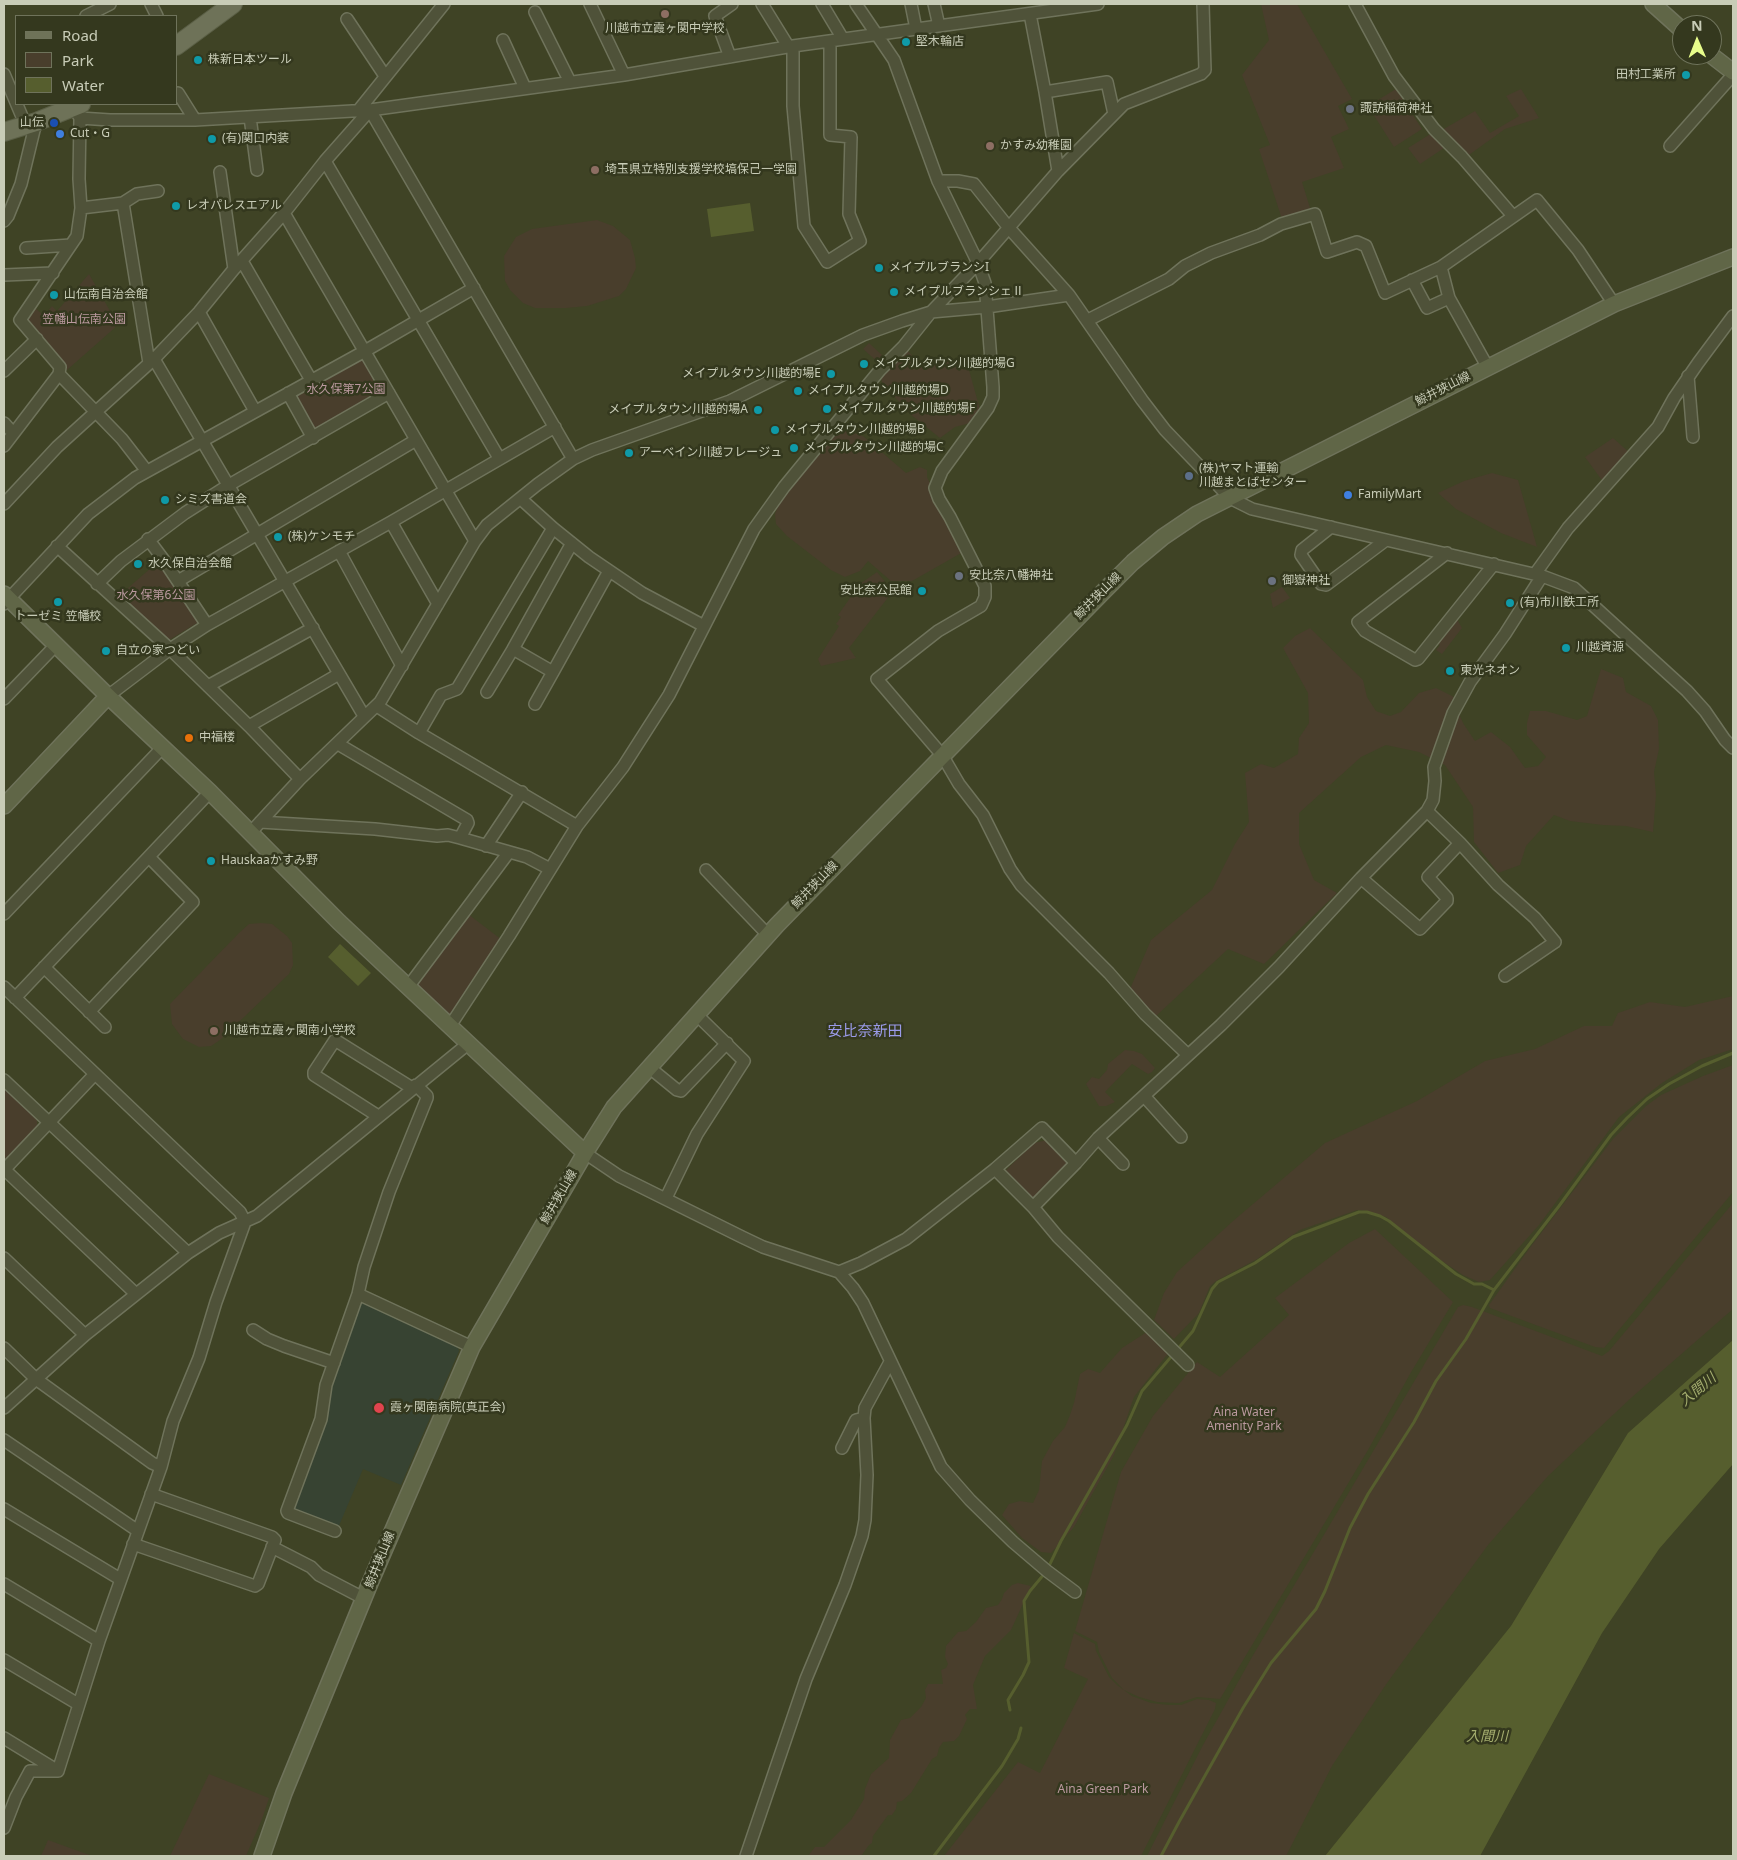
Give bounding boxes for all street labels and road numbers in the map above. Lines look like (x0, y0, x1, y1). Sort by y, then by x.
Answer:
street label: 鯨井狭山線 (1413, 369, 1473, 409)
street label: 鯨井狭山線 (1072, 570, 1124, 622)
street label: 鯨井狭山線 (789, 858, 841, 912)
street label: 鯨井狭山線 (538, 1167, 580, 1227)
street label: 鯨井狭山線 (362, 1529, 398, 1591)

